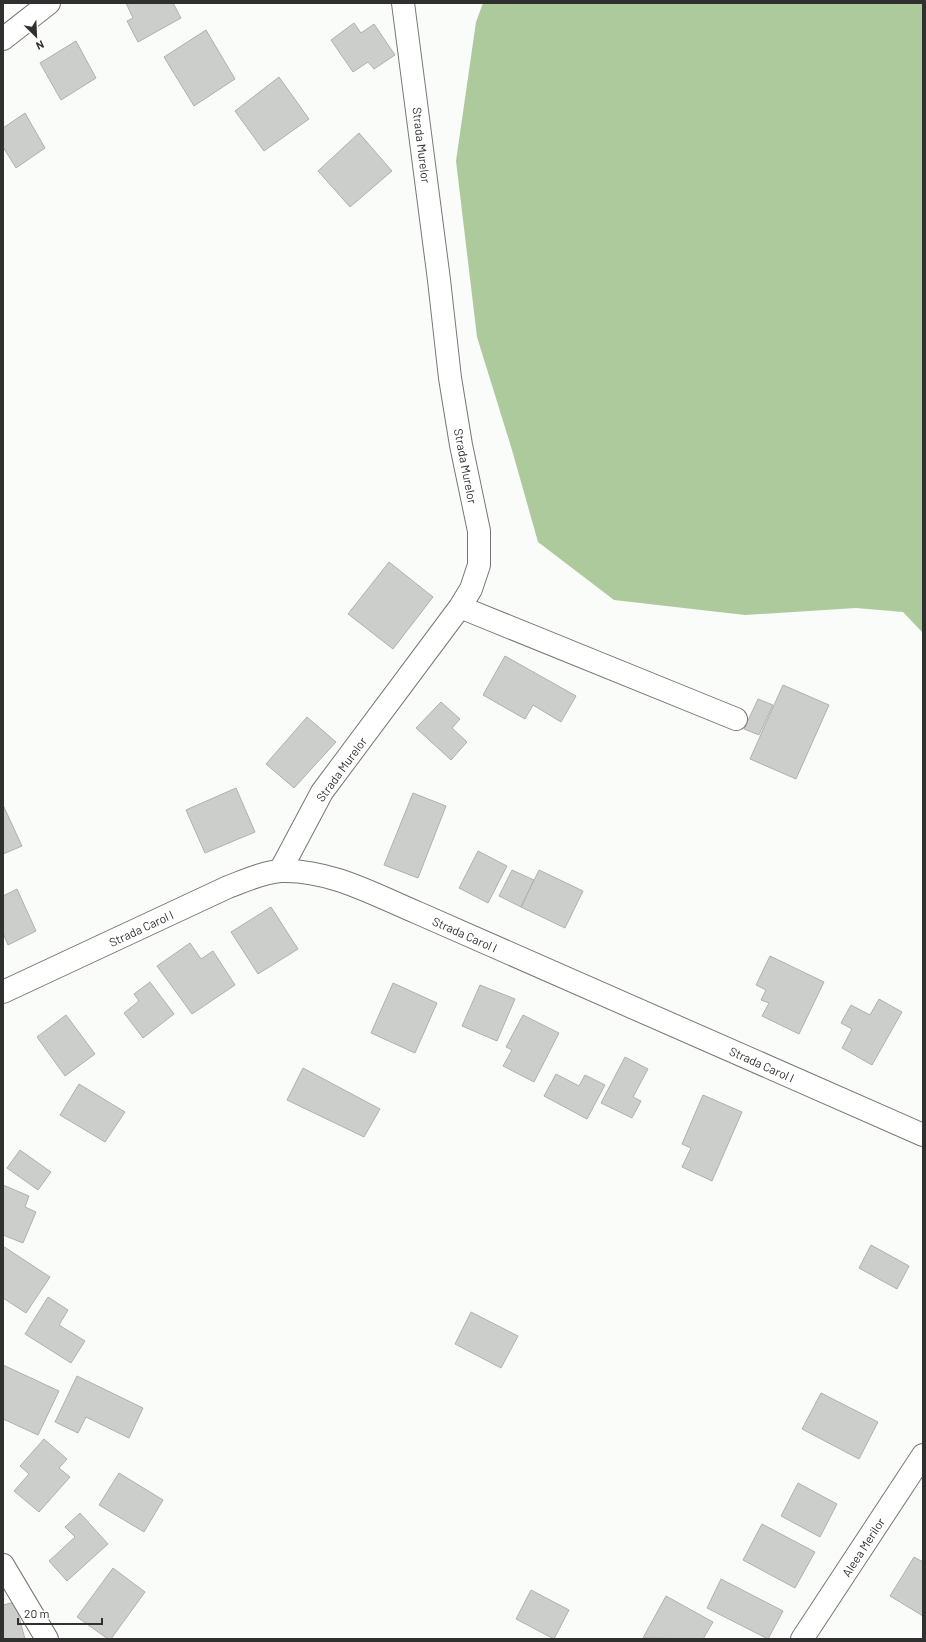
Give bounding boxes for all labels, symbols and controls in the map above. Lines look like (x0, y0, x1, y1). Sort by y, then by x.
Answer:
north arrow (16, 16, 56, 56)
text: N (34, 38, 46, 53)
street label: Strada Murelor (410, 106, 434, 184)
street label: Strada Murelor (452, 427, 480, 505)
street label: Strada Murelor (313, 734, 369, 804)
street label: Strada Carol I (107, 907, 175, 949)
street label: Strada Carol I (430, 913, 500, 955)
street label: Strada Carol I (727, 1043, 797, 1085)
street label: Aleea Merilor (839, 1514, 888, 1579)
scale bar (18, 1600, 102, 1626)
text: 20 m (24, 1606, 50, 1620)

